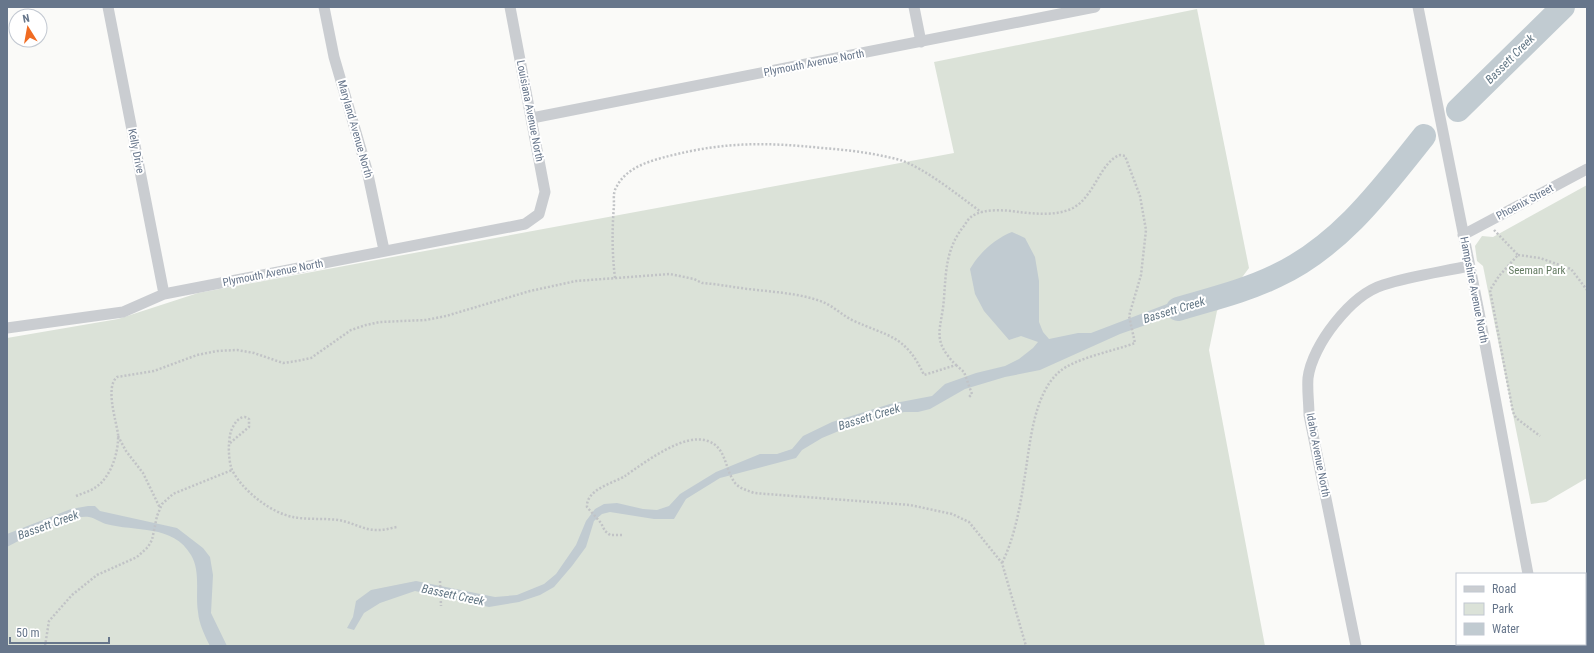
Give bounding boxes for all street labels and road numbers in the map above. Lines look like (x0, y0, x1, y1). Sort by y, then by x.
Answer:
street label: Plymouth Avenue North (763, 47, 865, 79)
street label: Louisiana Avenue North (514, 59, 546, 163)
street label: Maryland Avenue North (335, 78, 375, 180)
street label: Kelly Drive (125, 128, 147, 174)
street label: Phoenix Street (1494, 181, 1556, 223)
street label: Hampshire Avenue North (1457, 236, 1491, 344)
street label: Plymouth Avenue North (222, 257, 324, 289)
street label: Idaho Avenue North (1303, 412, 1333, 498)

